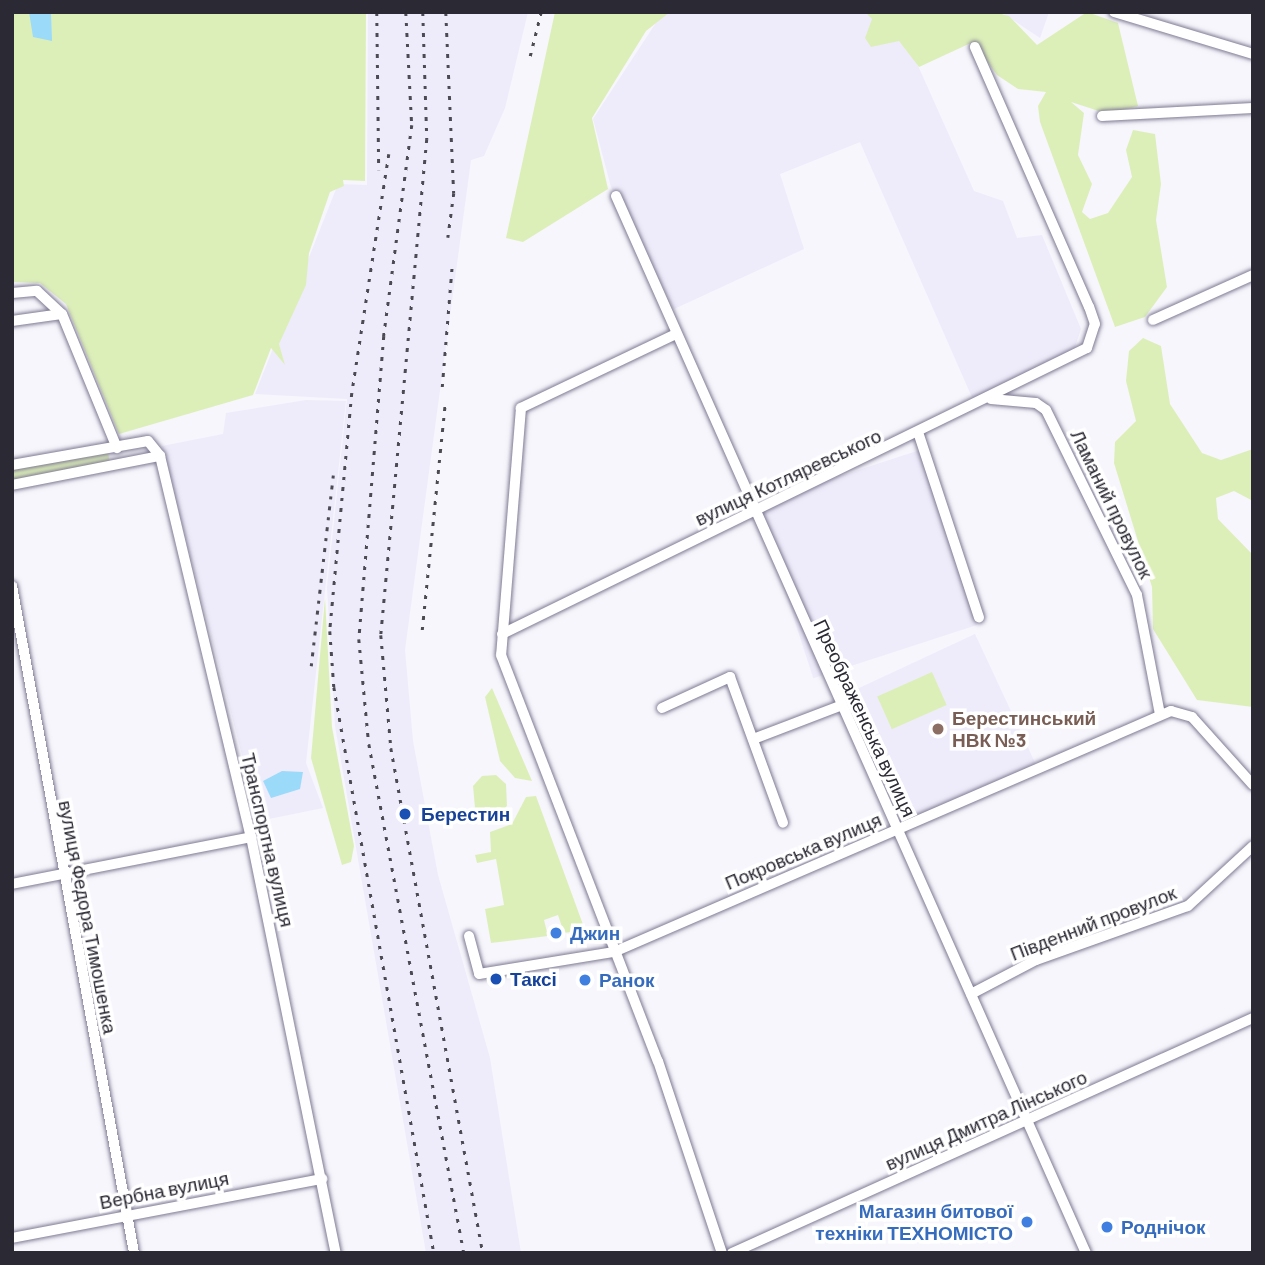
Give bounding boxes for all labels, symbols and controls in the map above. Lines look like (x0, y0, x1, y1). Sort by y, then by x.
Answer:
street label: вулиця Котляревського (691, 424, 885, 530)
street label: Ламаний провулок (1066, 426, 1158, 582)
street label: Преображенська вулиця (809, 616, 921, 820)
place label: Берестинський НВК №3 (952, 707, 1096, 751)
marker: Берестинський НВК №3 (930, 721, 946, 737)
street label: Транспортна вулиця (237, 751, 299, 929)
street label: вулиця Федора Тимошенка (54, 798, 122, 1036)
place label: Берестин (421, 803, 510, 825)
marker: Берестин (395, 804, 415, 824)
street label: Покровська вулиця (721, 808, 885, 894)
street label: Південний провулок (1007, 881, 1179, 965)
place label: Джин (570, 922, 620, 944)
marker: Джин (548, 925, 564, 941)
place label: Таксі (510, 968, 557, 990)
place label: Ранок (599, 969, 655, 991)
marker: Таксі (488, 971, 504, 987)
marker: Ранок (577, 972, 593, 988)
street label: вулиця Дмитра Лінського (882, 1065, 1090, 1175)
street label: Вербна вулиця (97, 1166, 231, 1214)
place label: Магазин битової техніки ТЕХНОМІСТО (815, 1200, 1013, 1244)
marker: Магазин битової техніки ТЕХНОМІСТО (1019, 1214, 1035, 1230)
place label: Роднічок (1121, 1216, 1206, 1238)
marker: Роднічок (1099, 1219, 1115, 1235)

